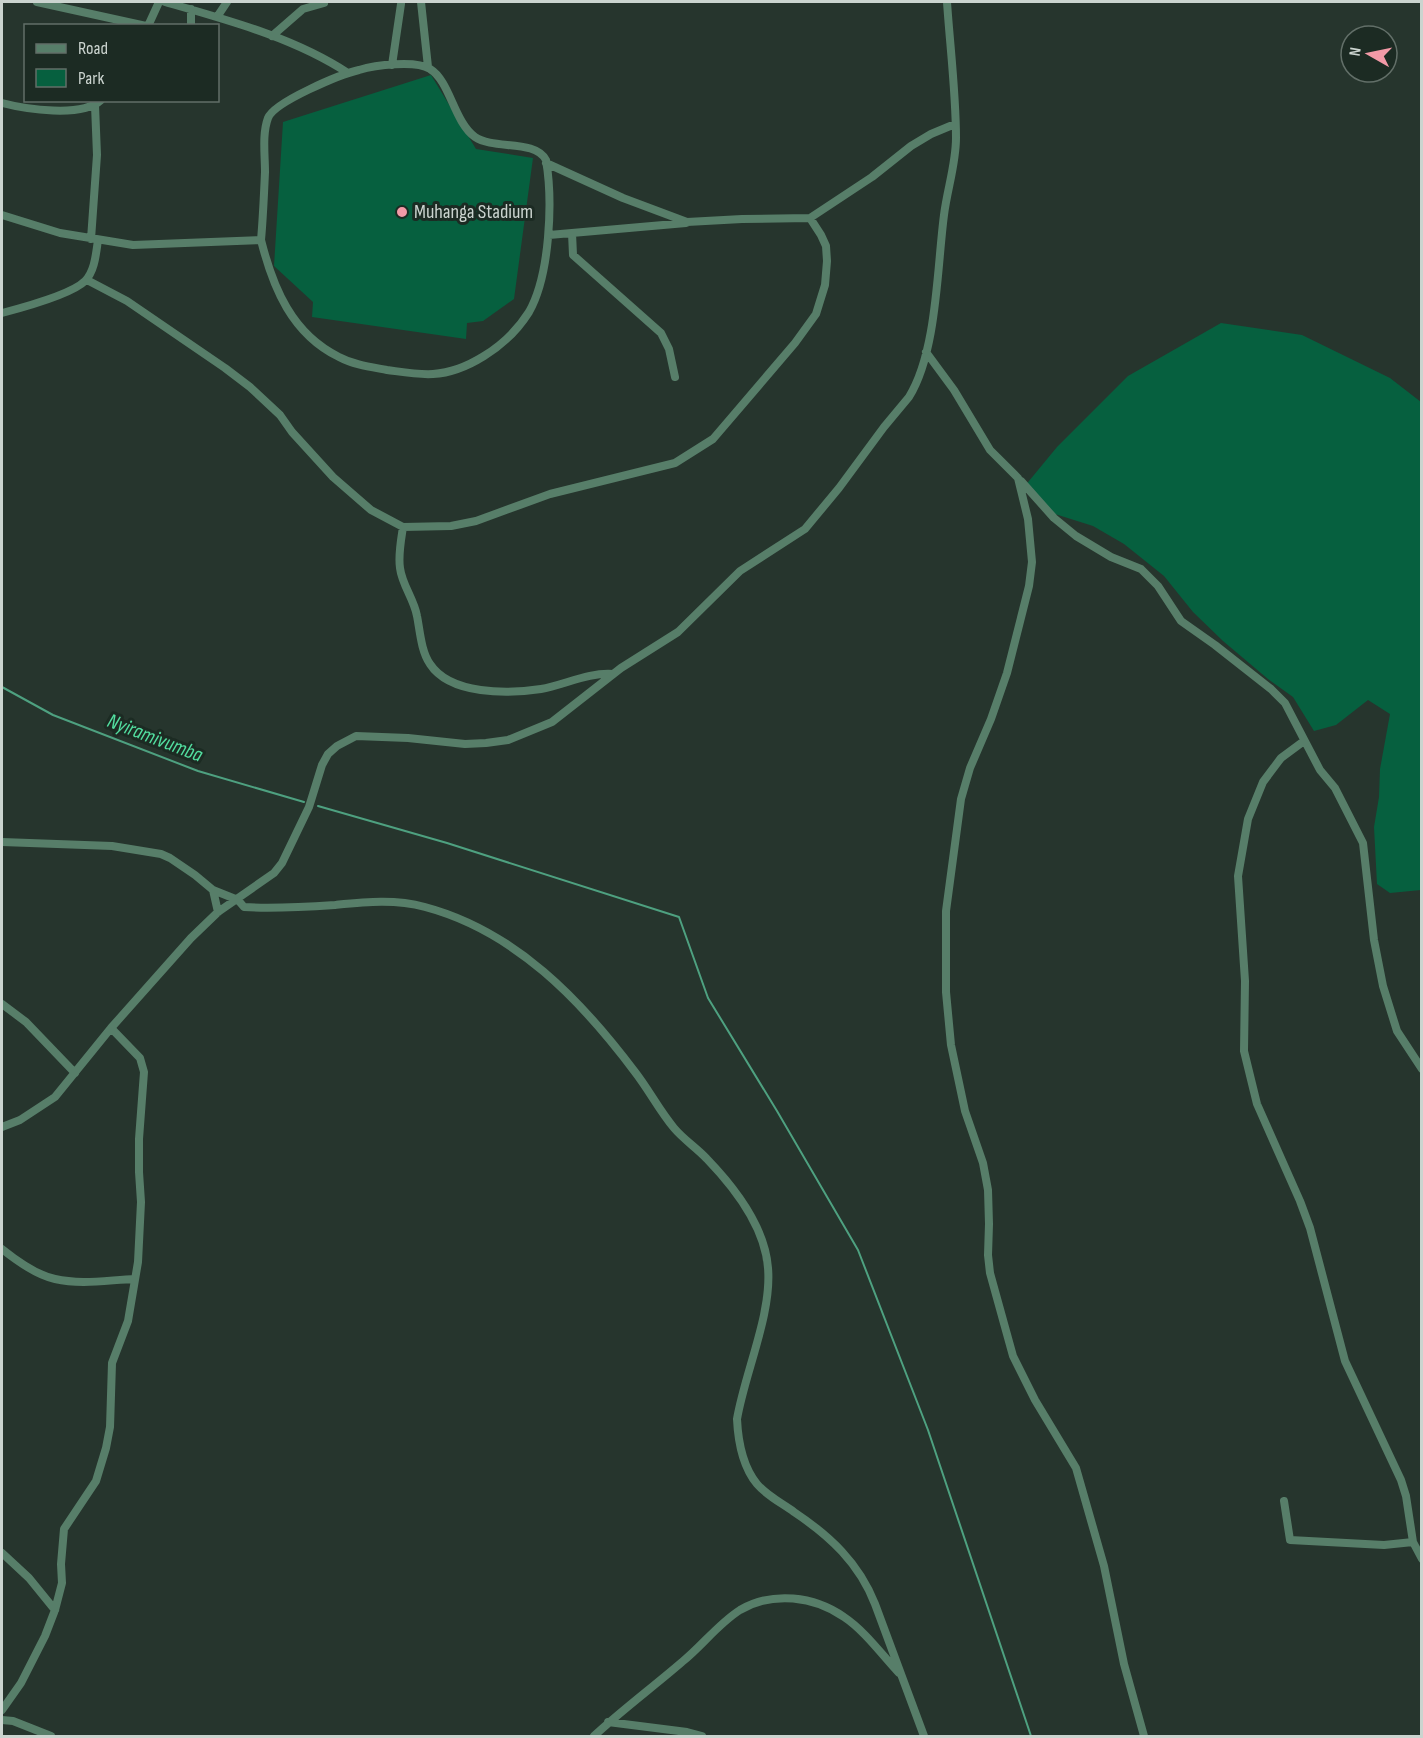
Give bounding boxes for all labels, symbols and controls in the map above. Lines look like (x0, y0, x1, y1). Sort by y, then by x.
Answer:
legend (24, 24, 219, 102)
north arrow (1339, 24, 1399, 84)
text: Road (78, 38, 108, 59)
text: N (1346, 46, 1366, 58)
text: Park (78, 68, 104, 89)
place label: Muhanga Stadium (414, 200, 533, 224)
marker: Muhanga Stadium (395, 205, 409, 219)
water label: Nyiramivumba (104, 708, 207, 768)

